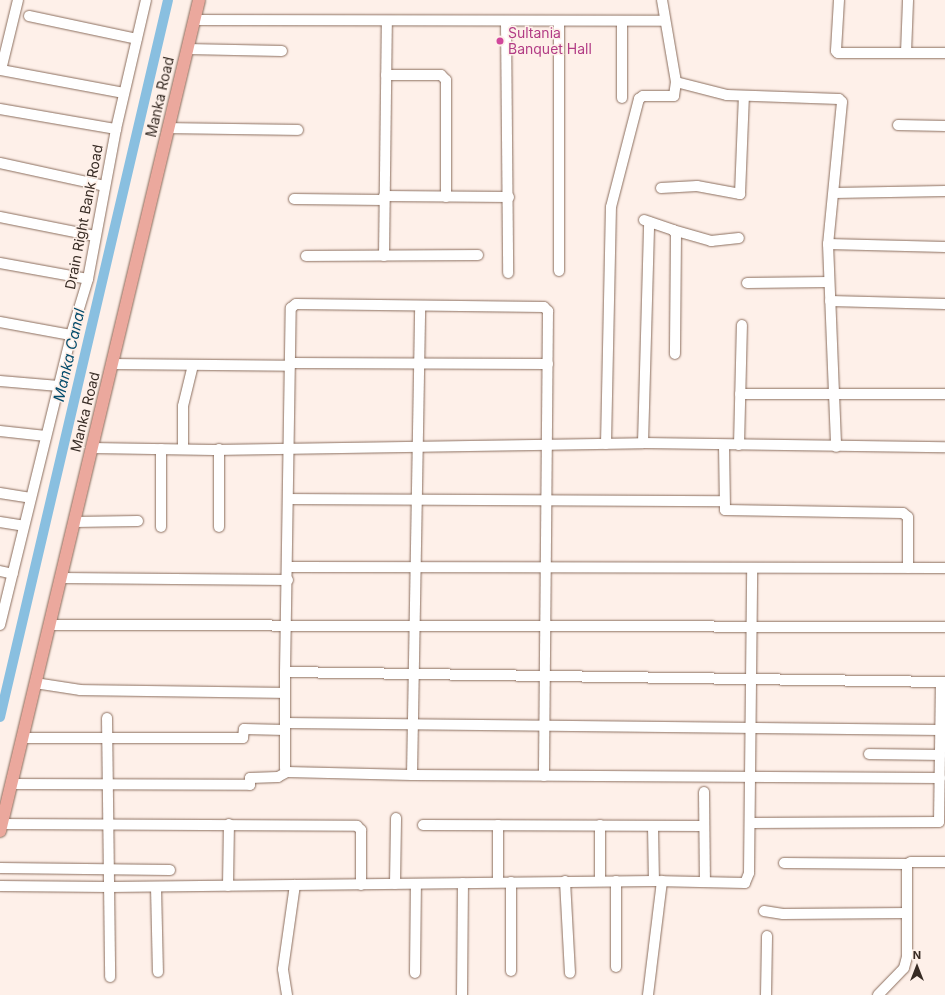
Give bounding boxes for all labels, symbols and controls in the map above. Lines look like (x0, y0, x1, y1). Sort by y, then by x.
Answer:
place label: Sultania Banquet Hall (508, 25, 592, 58)
marker: Sultania Banquet Hall (495, 36, 505, 46)
street label: Manka Road (143, 55, 177, 139)
street label: Drain Right Bank Road (62, 143, 106, 291)
water label: Manka Canal (50, 307, 88, 403)
street label: Manka Road (67, 370, 103, 454)
north arrow (897, 947, 937, 987)
text: N (913, 948, 921, 962)

